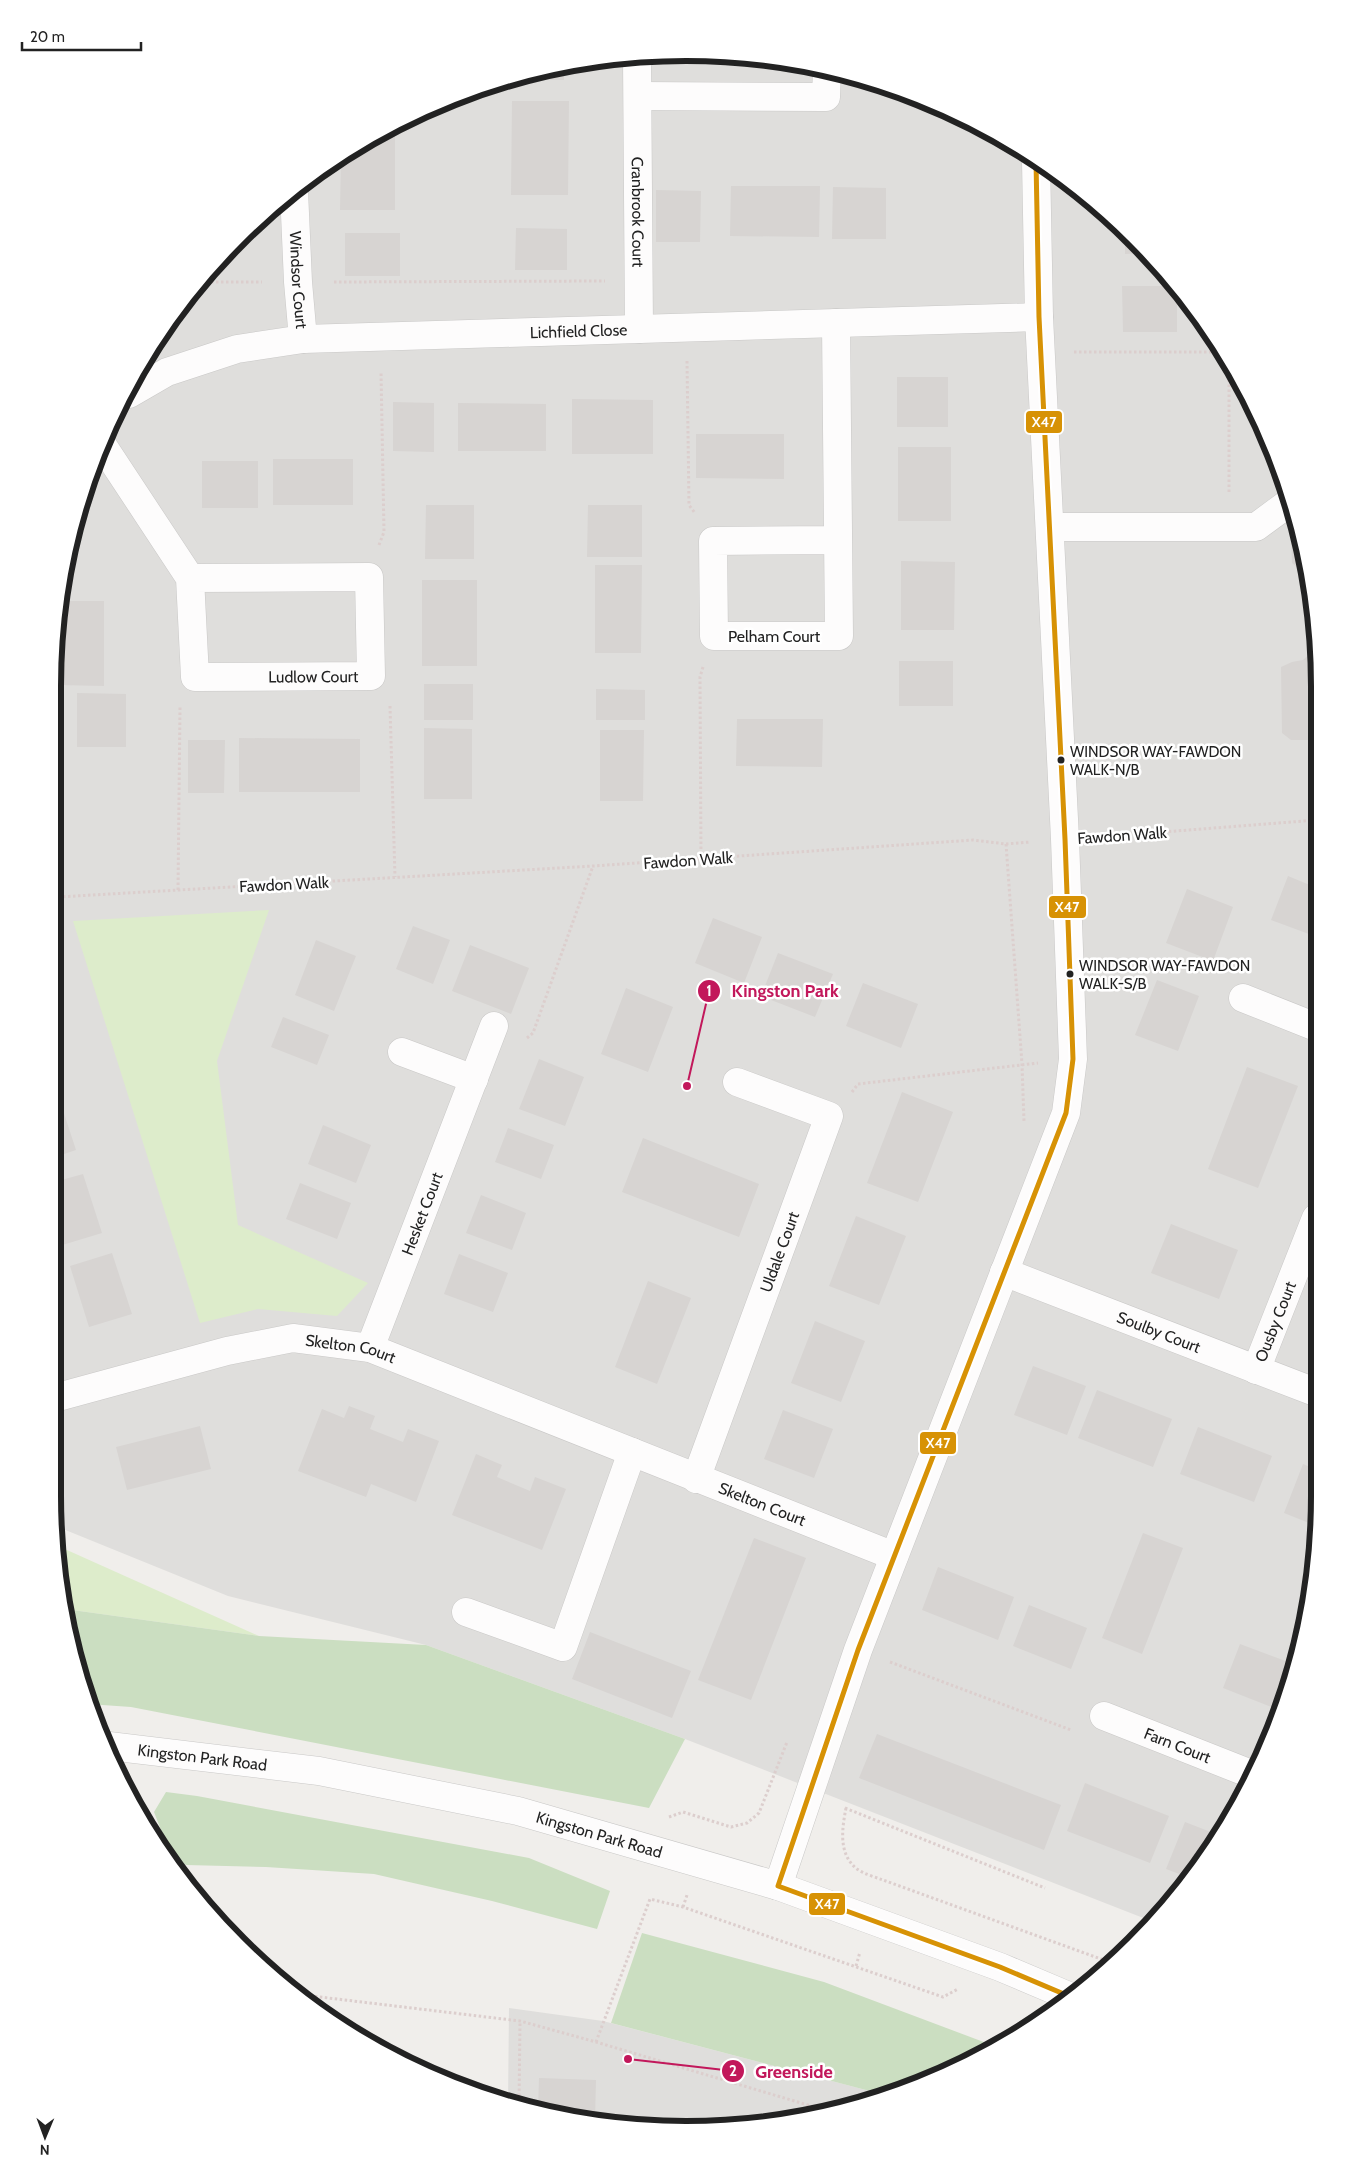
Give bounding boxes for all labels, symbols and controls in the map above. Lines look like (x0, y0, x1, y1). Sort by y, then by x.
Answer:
scale bar (22, 20, 141, 52)
text: 20 m (30, 28, 65, 46)
street label: Cranbrook Court (628, 157, 648, 268)
street label: Windsor Court (286, 231, 311, 330)
street label: Lichfield Close (529, 320, 628, 342)
line badge: X47 (1025, 410, 1063, 434)
text: X47 (1031, 413, 1057, 431)
street label: Pelham Court (728, 627, 821, 646)
street label: Ludlow Court (268, 667, 359, 687)
place label: WINDSOR WAY-FAWDON WALK-N/B (1070, 743, 1241, 779)
marker: WINDSOR WAY-FAWDON WALK-N/B (1056, 755, 1066, 765)
street label: Fawdon Walk (1077, 823, 1168, 848)
street label: Fawdon Walk (643, 848, 734, 873)
street label: Fawdon Walk (239, 873, 330, 896)
line badge: X47 (1048, 895, 1087, 919)
text: X47 (1054, 898, 1080, 916)
place label: WINDSOR WAY-FAWDON WALK-S/B (1079, 957, 1250, 993)
marker: WINDSOR WAY-FAWDON WALK-S/B (1065, 969, 1075, 979)
callout: Kingston Park (696, 974, 848, 1007)
text: Kingston Park (731, 980, 839, 1002)
text: 1 (706, 982, 712, 1000)
street label: Hesket Court (398, 1169, 447, 1258)
street label: Uldale Court (756, 1208, 803, 1295)
street label: Ousby Court (1251, 1278, 1300, 1365)
street label: Soulby Court (1114, 1308, 1204, 1357)
street label: Skelton Court (304, 1331, 399, 1367)
line badge: X47 (919, 1431, 957, 1455)
text: X47 (925, 1434, 951, 1452)
street label: Skelton Court (716, 1478, 809, 1530)
street label: Farn Court (1141, 1724, 1214, 1767)
street label: Kingston Park Road (136, 1740, 268, 1775)
street label: Kingston Park Road (534, 1808, 664, 1862)
line badge: X47 (808, 1892, 846, 1916)
text: X47 (814, 1895, 840, 1913)
callout: Greenside (721, 2055, 843, 2088)
text: Greenside (755, 2061, 833, 2083)
text: 2 (729, 2062, 737, 2080)
north arrow (20, 2112, 70, 2162)
text: N (40, 2141, 50, 2159)

